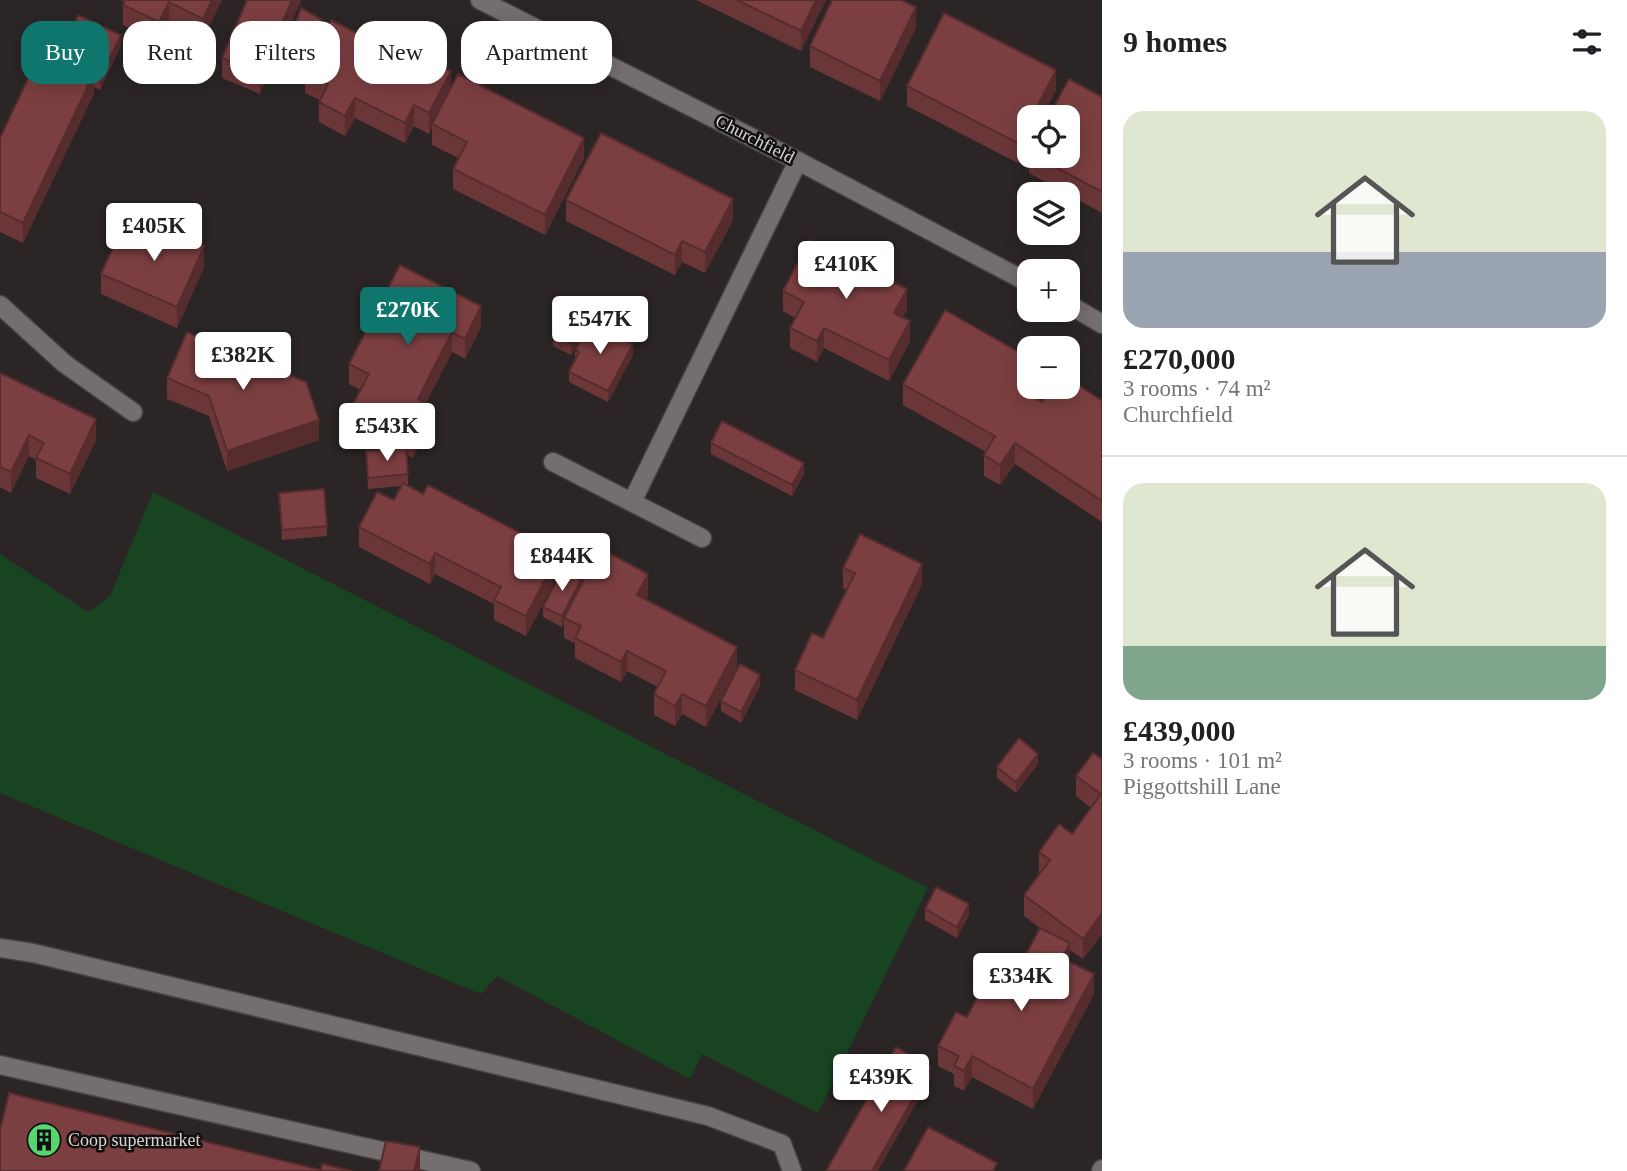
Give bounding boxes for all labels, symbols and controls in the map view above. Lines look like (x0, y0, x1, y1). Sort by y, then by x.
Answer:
chip: Buy (21, 21, 109, 84)
chip: Rent (123, 21, 216, 84)
chip: Filters (230, 21, 340, 84)
chip: New (354, 21, 447, 84)
chip: Apartment (461, 21, 612, 84)
icon: filters (1568, 23, 1606, 61)
text: 9 homes (1123, 25, 1227, 58)
map controls (1017, 105, 1080, 399)
button: locate (1017, 105, 1080, 168)
street label: Churchfield (712, 111, 798, 167)
icon: home (1302, 157, 1428, 283)
button: layers (1017, 182, 1080, 245)
pin: £405K (105, 204, 203, 263)
text: £405K (122, 213, 186, 238)
pin: £410K (797, 242, 895, 301)
text: £410K (814, 251, 878, 276)
button: + (1017, 259, 1080, 322)
pin: £270K (359, 288, 457, 347)
pin: £547K (551, 296, 649, 356)
text: £270K (376, 297, 440, 322)
text: £547K (568, 306, 632, 331)
pin: £382K (194, 332, 292, 392)
button: − (1017, 336, 1080, 399)
text: £382K (211, 342, 275, 367)
text: £270,000 (1123, 342, 1236, 375)
text: 3 rooms · 74 m² (1123, 376, 1270, 401)
text: Churchfield (1123, 402, 1233, 427)
pin: £543K (338, 404, 436, 463)
text: £543K (355, 413, 419, 438)
icon: home (1302, 529, 1428, 655)
pin: £844K (513, 534, 611, 593)
text: £844K (530, 543, 594, 568)
text: £439,000 (1123, 714, 1236, 747)
text: 3 rooms · 101 m² (1123, 748, 1282, 773)
text: Piggottshill Lane (1123, 774, 1281, 799)
pin: £334K (972, 954, 1070, 1013)
text: £334K (989, 963, 1053, 988)
pin: £439K (832, 1054, 930, 1114)
text: £439K (849, 1064, 913, 1089)
building icon: Coop supermarket (25, 1121, 63, 1159)
place label: Coop supermarket (68, 1130, 200, 1150)

